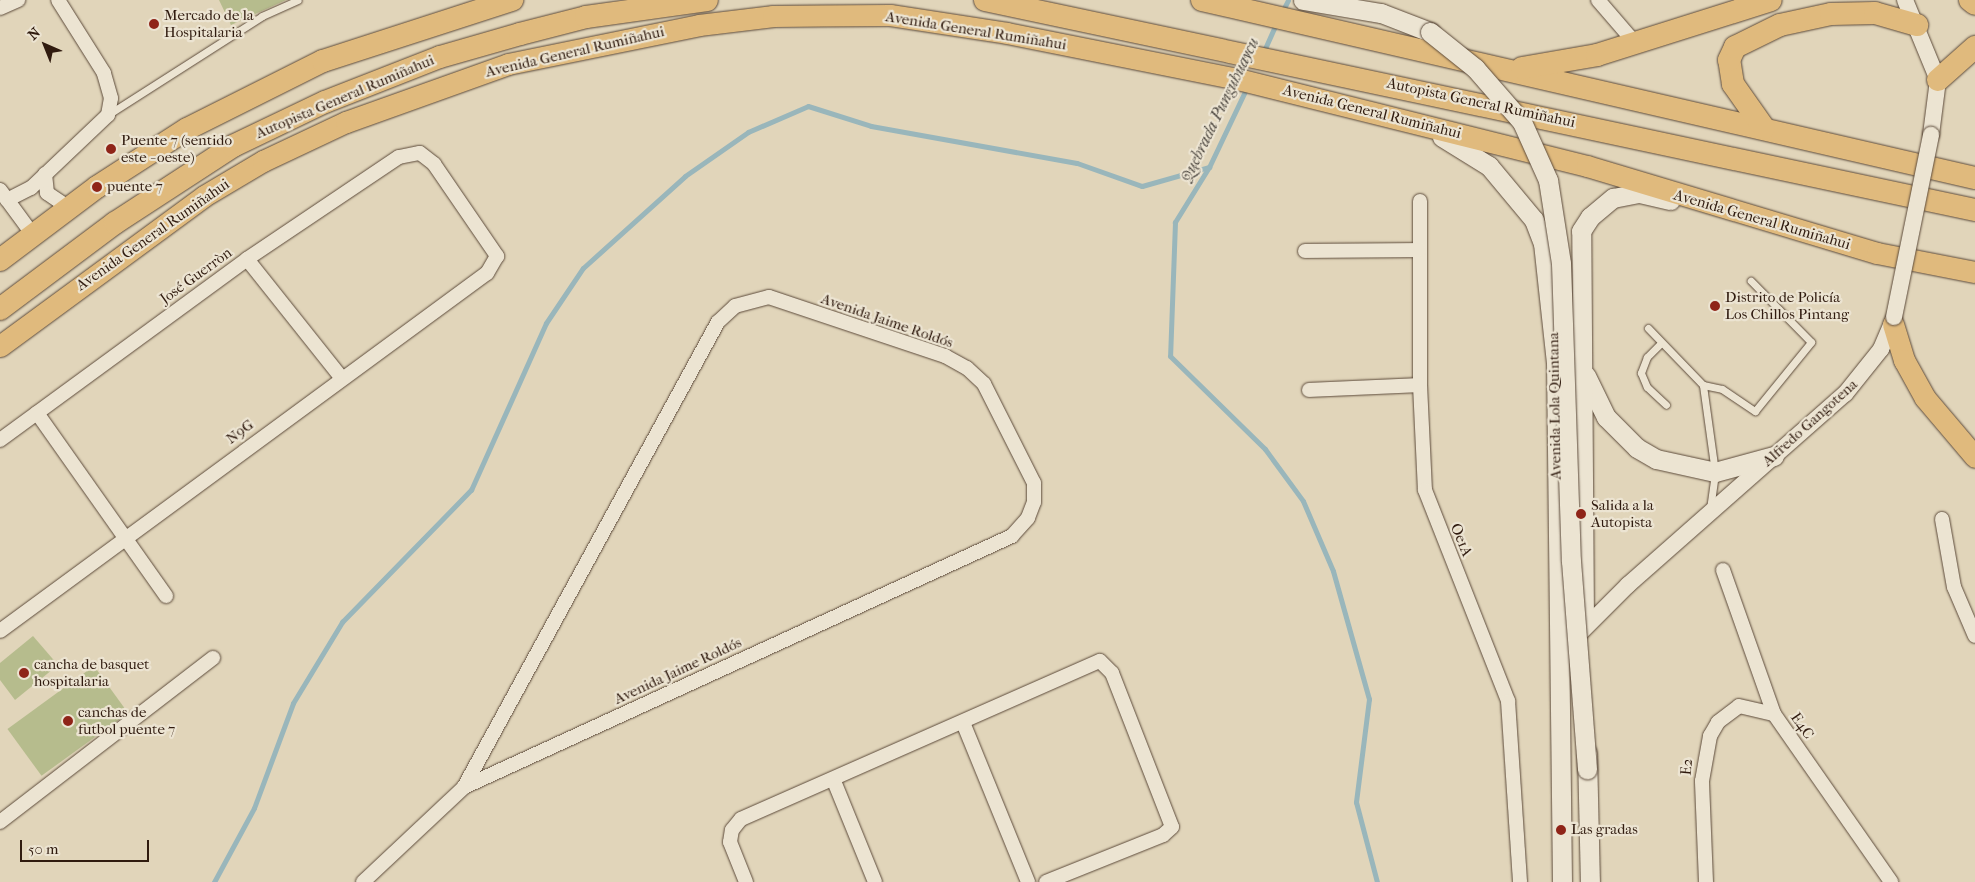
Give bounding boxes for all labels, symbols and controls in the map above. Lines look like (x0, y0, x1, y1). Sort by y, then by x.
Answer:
place label: Mercado de la Hospitalaria (164, 6, 254, 41)
street label: Avenida General Rumiñahui (884, 8, 1068, 54)
marker: Mercado de la Hospitalaria (148, 18, 160, 30)
north arrow (20, 20, 70, 70)
street label: Avenida General Rumiñahui (484, 23, 666, 81)
text: N (25, 24, 44, 44)
water label: Quebrada Punguhuaycu (1177, 35, 1263, 185)
street label: Autopista General Rumiñahui (253, 51, 437, 143)
street label: Autopista General Rumiñahui (1385, 74, 1577, 132)
street label: Avenida General Rumiñahui (1281, 81, 1463, 143)
place label: Puente 7 (sentido este - oeste) (121, 131, 232, 166)
marker: Puente 7 (sentido este - oeste) (105, 143, 117, 155)
street label: Avenida General Rumiñahui (73, 175, 233, 295)
place label: puente 7 (107, 178, 163, 196)
marker: puente 7 (91, 181, 103, 193)
street label: Avenida General Rumiñahui (1672, 186, 1852, 254)
street label: José Guerròn (157, 244, 235, 308)
place label: Distrito de Policía Los Chillos Pintang (1725, 288, 1849, 323)
street label: Avenida Jaime Roldós (819, 290, 955, 352)
marker: Distrito de Policía Los Chillos Pintang (1709, 300, 1721, 312)
street label: Avenida Lola Quintana (1545, 332, 1565, 480)
street label: Alfredo Gangotena (1759, 376, 1861, 470)
street label: N9G (223, 416, 257, 448)
place label: Salida a la Autopista (1591, 496, 1654, 531)
marker: Salida a la Autopista (1575, 508, 1587, 520)
street label: Oe1A (1446, 521, 1476, 559)
street label: Avenida Jaime Roldós (611, 634, 745, 708)
place label: cancha de basquet hospitalaria (34, 655, 149, 690)
marker: cancha de basquet hospitalaria (18, 667, 30, 679)
place label: canchas de futbol puente 7 (78, 703, 175, 738)
street label: E4C (1787, 709, 1817, 743)
marker: canchas de futbol puente 7 (62, 715, 74, 727)
street label: E2 (1677, 758, 1697, 776)
place label: Las gradas (1571, 821, 1638, 839)
marker: Las gradas (1555, 824, 1567, 836)
scale bar (22, 830, 151, 862)
text: 50 m (28, 840, 58, 858)

